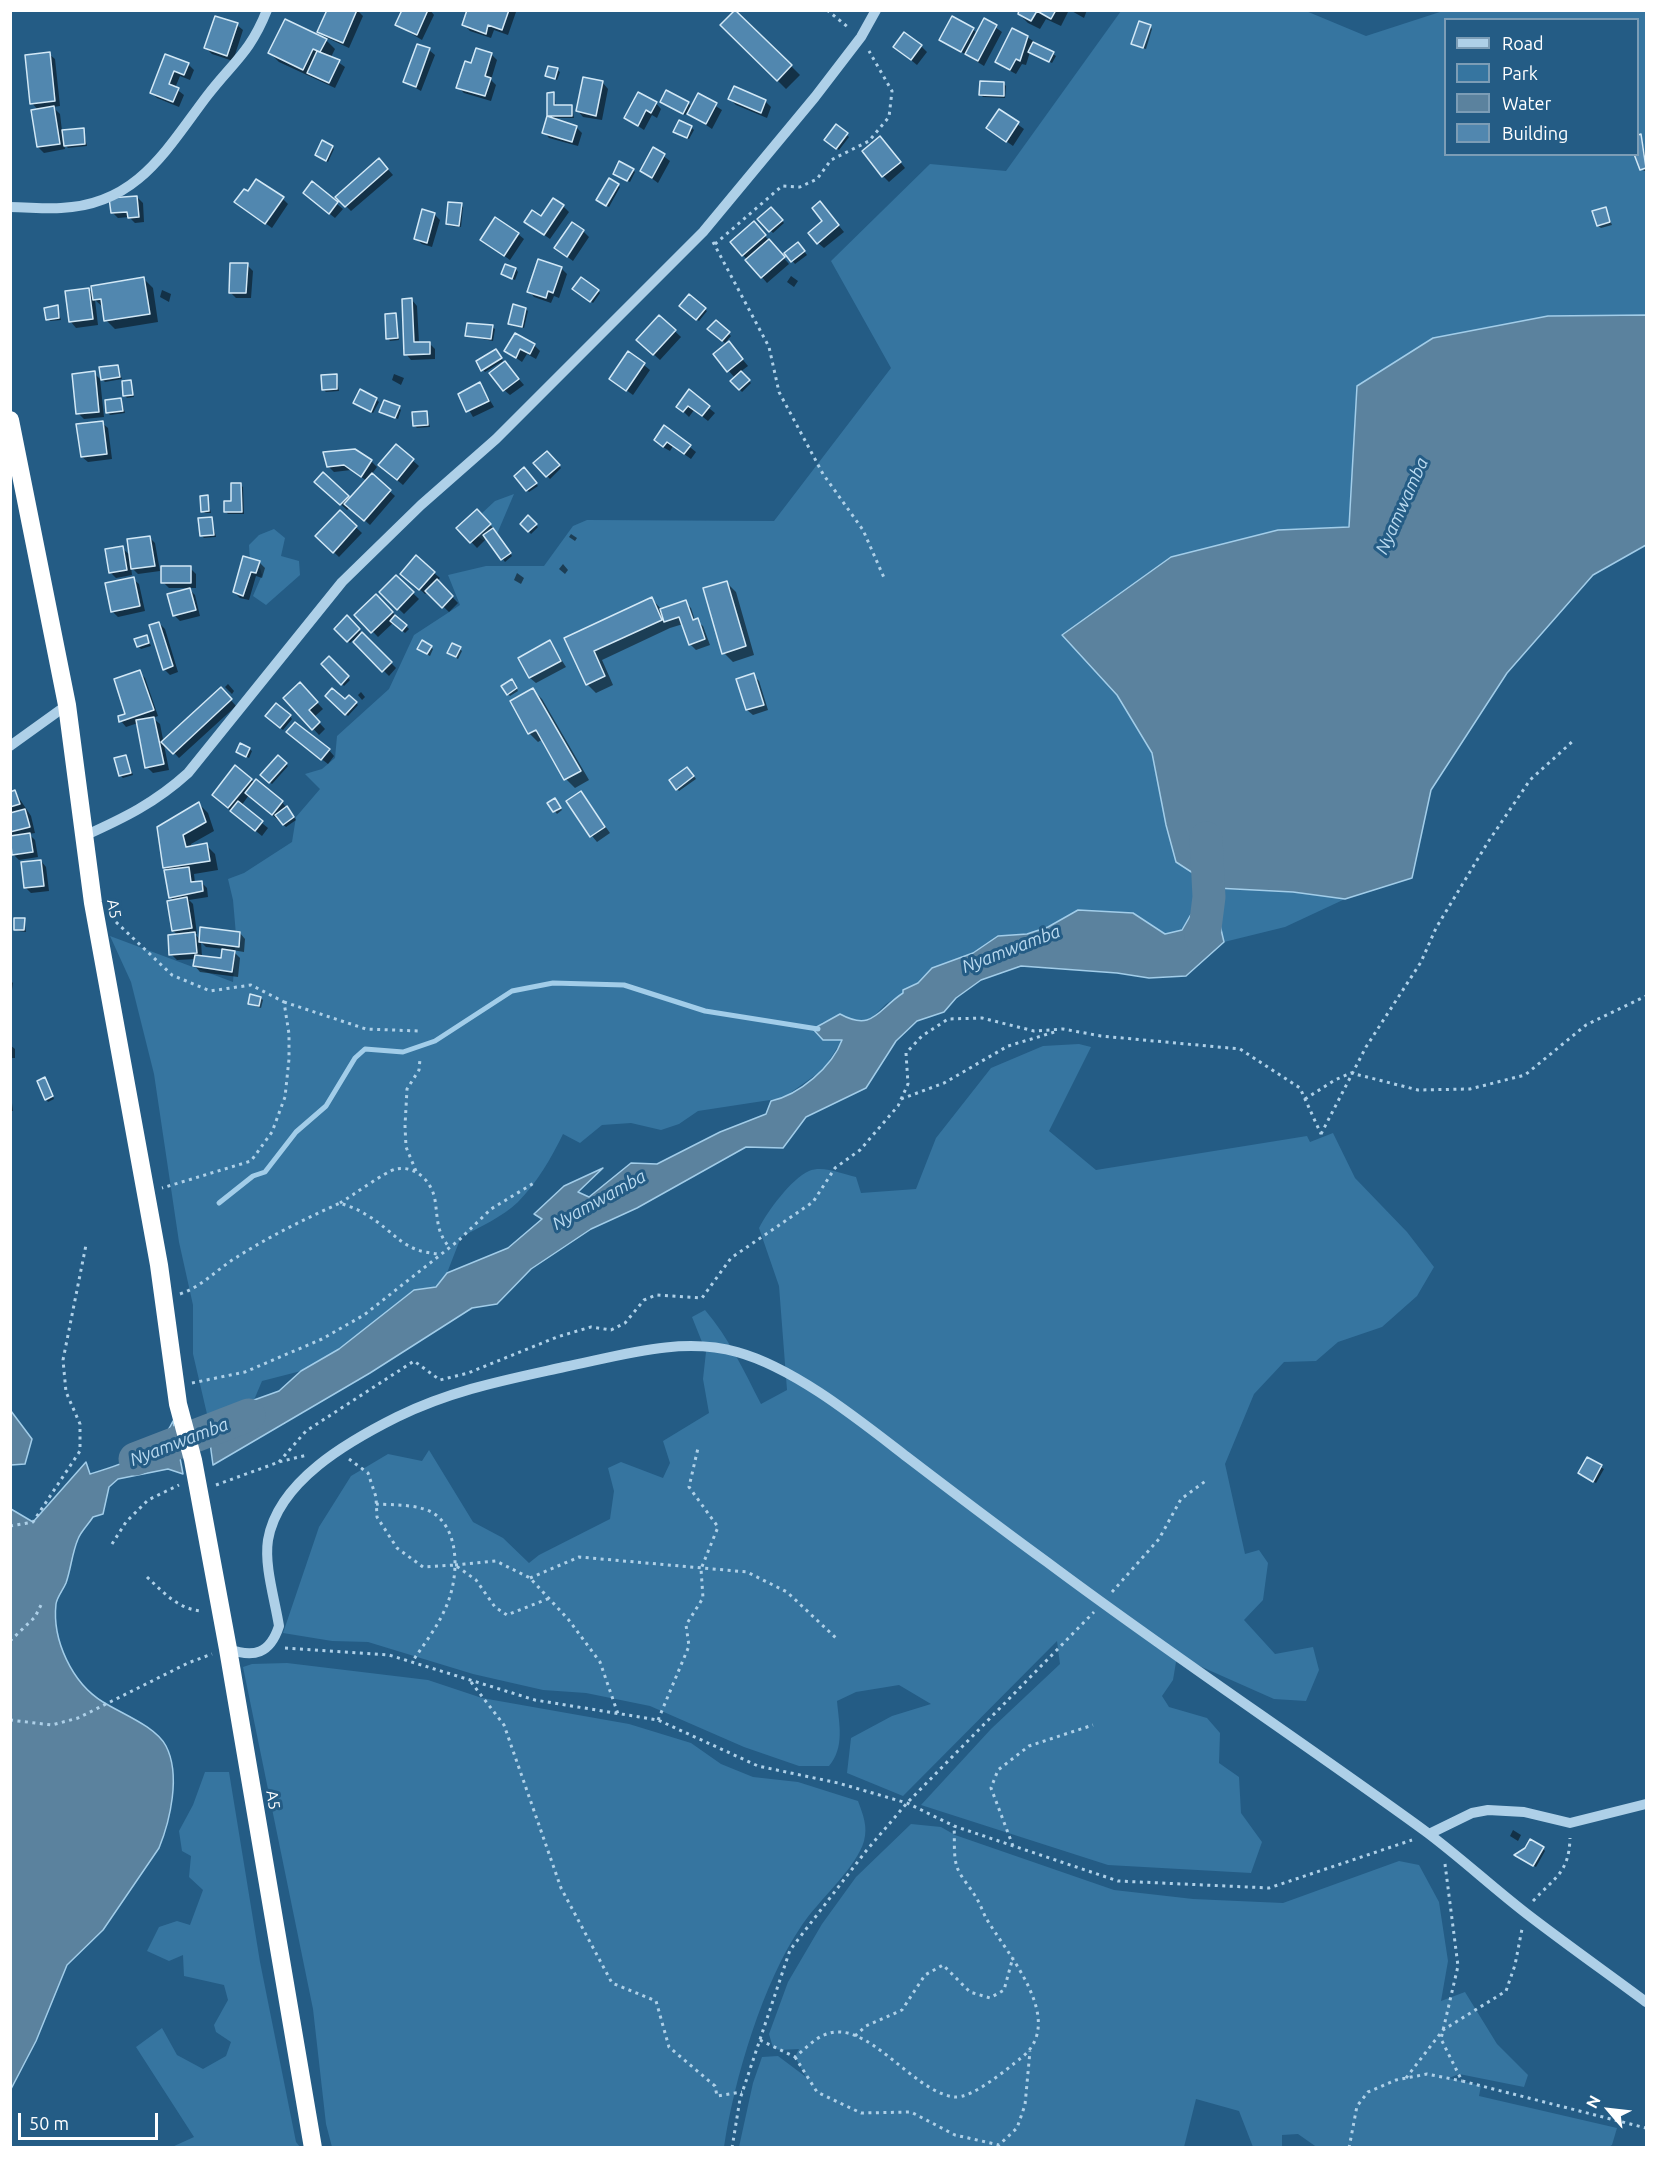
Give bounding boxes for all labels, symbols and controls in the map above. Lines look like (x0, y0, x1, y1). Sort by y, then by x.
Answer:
legend (1444, 18, 1639, 156)
text: Road (1502, 33, 1544, 53)
text: Park (1502, 63, 1538, 83)
text: Water (1502, 93, 1551, 113)
text: Building (1502, 123, 1568, 143)
water label: Nyamwamba (1371, 454, 1433, 558)
street label: A5 (103, 898, 125, 920)
water label: Nyamwamba (959, 920, 1063, 978)
water label: Nyamwamba (548, 1165, 650, 1235)
water label: Nyamwamba (127, 1413, 231, 1471)
street label: A5 (262, 1789, 284, 1811)
north arrow (1579, 2080, 1639, 2140)
text: N (1582, 2092, 1604, 2111)
scale bar (21, 2101, 160, 2139)
text: 50 m (29, 2113, 69, 2133)

